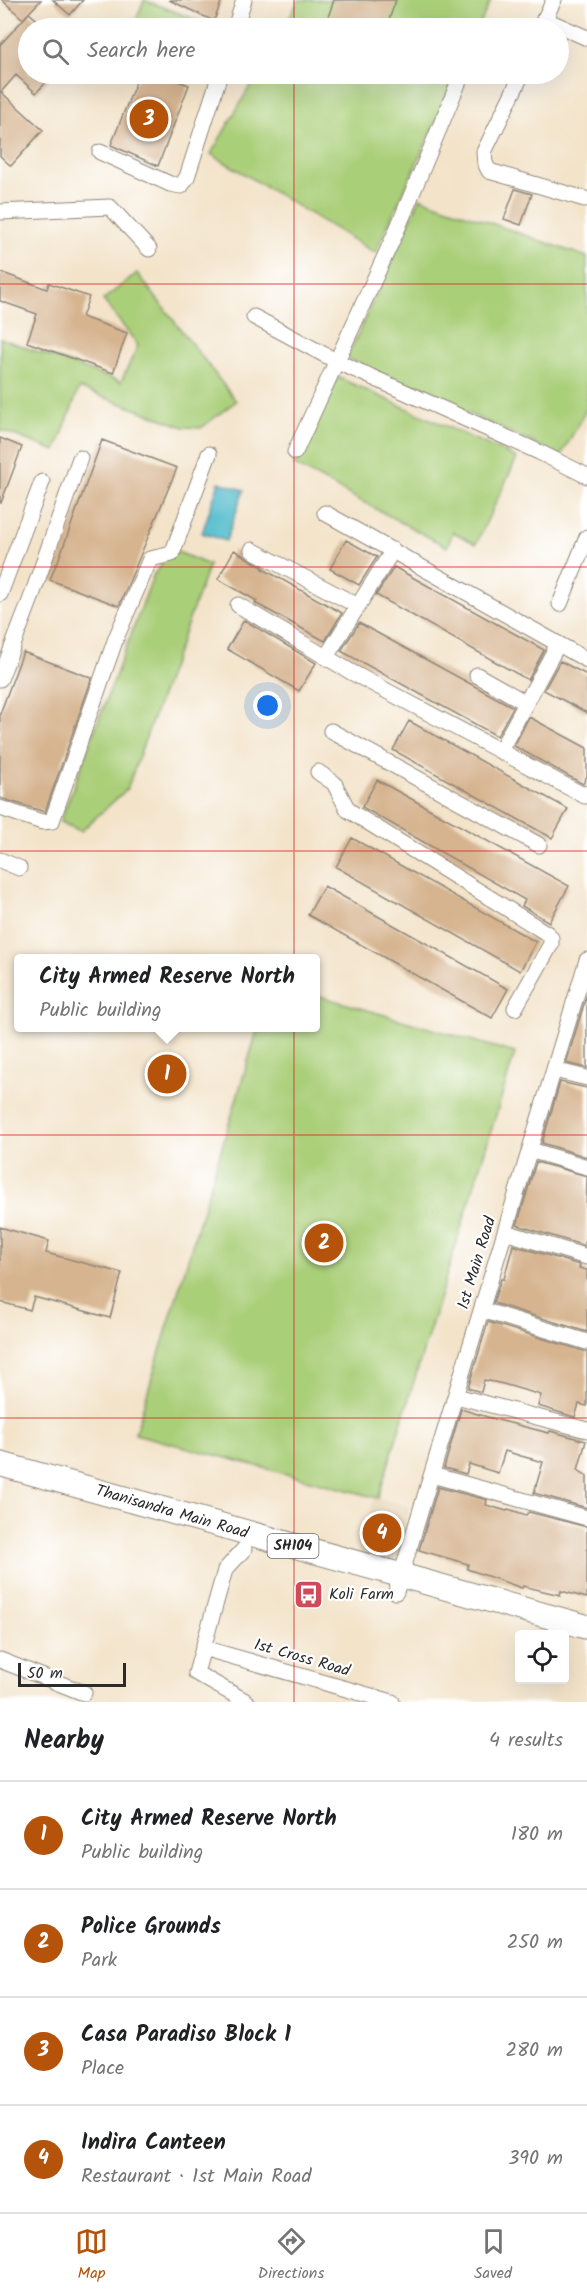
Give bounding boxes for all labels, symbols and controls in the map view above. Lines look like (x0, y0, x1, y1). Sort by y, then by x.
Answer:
search box (18, 18, 569, 84)
text: Search here (87, 34, 195, 69)
icon: search (39, 35, 72, 68)
pin: 3 (130, 96, 168, 142)
your location (253, 691, 282, 720)
popup (14, 954, 320, 1032)
text: City Armed Reserve North (39, 960, 295, 995)
text: Public building (39, 995, 161, 1027)
pin: 1 (148, 1052, 186, 1096)
street label: 1st Main Road (451, 1213, 503, 1312)
pin: 2 (304, 1220, 344, 1266)
street label: Thanisandra Main Road (93, 1478, 252, 1546)
pin: 4 (362, 1510, 401, 1556)
road number: SH104 (268, 1534, 318, 1558)
bus stop icon: Koli Farm (292, 1578, 324, 1610)
place label: Koli Farm (329, 1582, 394, 1607)
map controls (515, 1630, 569, 1684)
button: locate (515, 1630, 569, 1684)
street label: 1st Cross Road (251, 1632, 354, 1684)
scale bar (18, 1660, 126, 1688)
text: 50 m (27, 1661, 63, 1686)
text: Nearby (24, 1720, 104, 1762)
text: 4 results (489, 1725, 563, 1757)
text: City Armed Reserve North (81, 1802, 337, 1837)
text: 1 (40, 1819, 47, 1851)
text: 180 m (511, 1819, 563, 1851)
text: Public building (81, 1837, 203, 1869)
text: Police Grounds (81, 1910, 221, 1945)
text: 2 (38, 1927, 49, 1959)
text: 250 m (507, 1927, 563, 1959)
text: Park (81, 1945, 117, 1977)
text: Casa Paradiso Block 1 (81, 2018, 291, 2053)
text: 3 (38, 2035, 49, 2067)
text: 280 m (505, 2035, 563, 2067)
text: Place (81, 2053, 124, 2085)
text: Indira Canteen (81, 2126, 226, 2161)
text: 4 (38, 2143, 49, 2175)
text: 390 m (508, 2143, 563, 2175)
text: Restaurant · 1st Main Road (81, 2161, 311, 2193)
tab: Map (75, 2225, 108, 2286)
tab: Directions (258, 2225, 324, 2286)
tab: Saved (474, 2225, 512, 2286)

